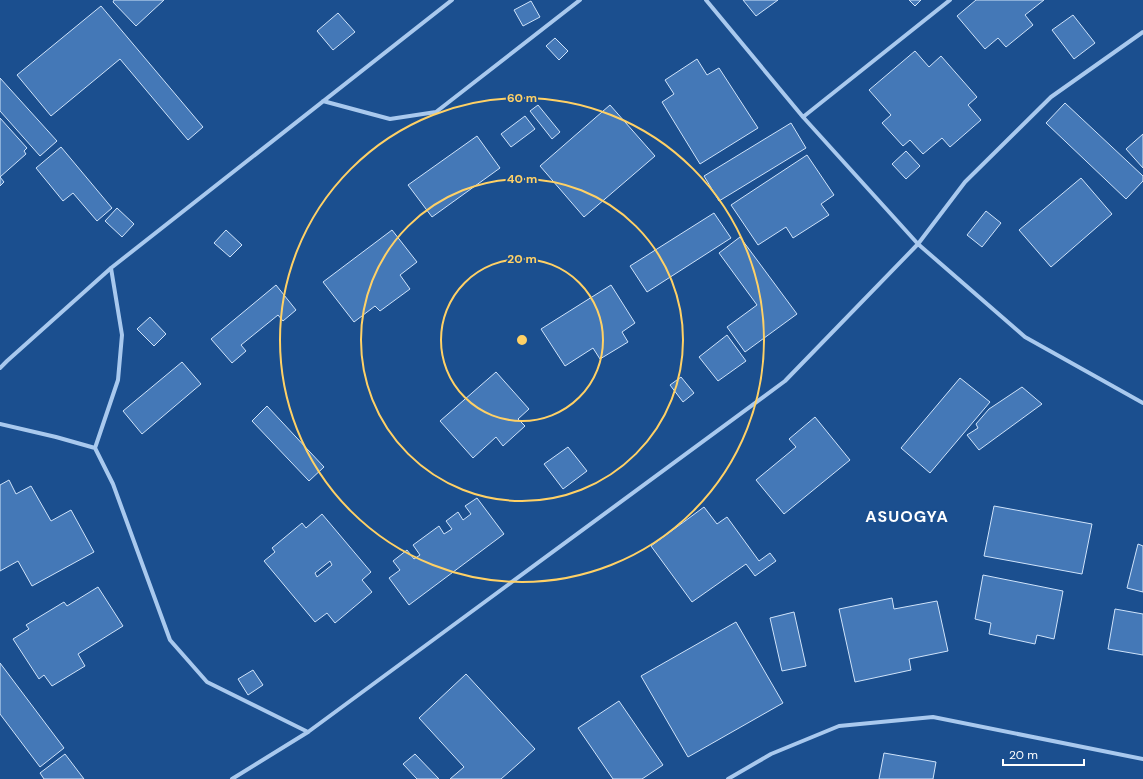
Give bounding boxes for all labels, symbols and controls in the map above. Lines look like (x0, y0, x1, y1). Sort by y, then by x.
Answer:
text: 60 m (507, 90, 537, 106)
text: 40 m (507, 171, 537, 187)
text: 20 m (507, 251, 537, 267)
centre of rings (515, 333, 529, 347)
district label: ASUOGYA (865, 506, 949, 527)
scale bar (1003, 741, 1084, 767)
text: 20 m (1009, 747, 1038, 763)

